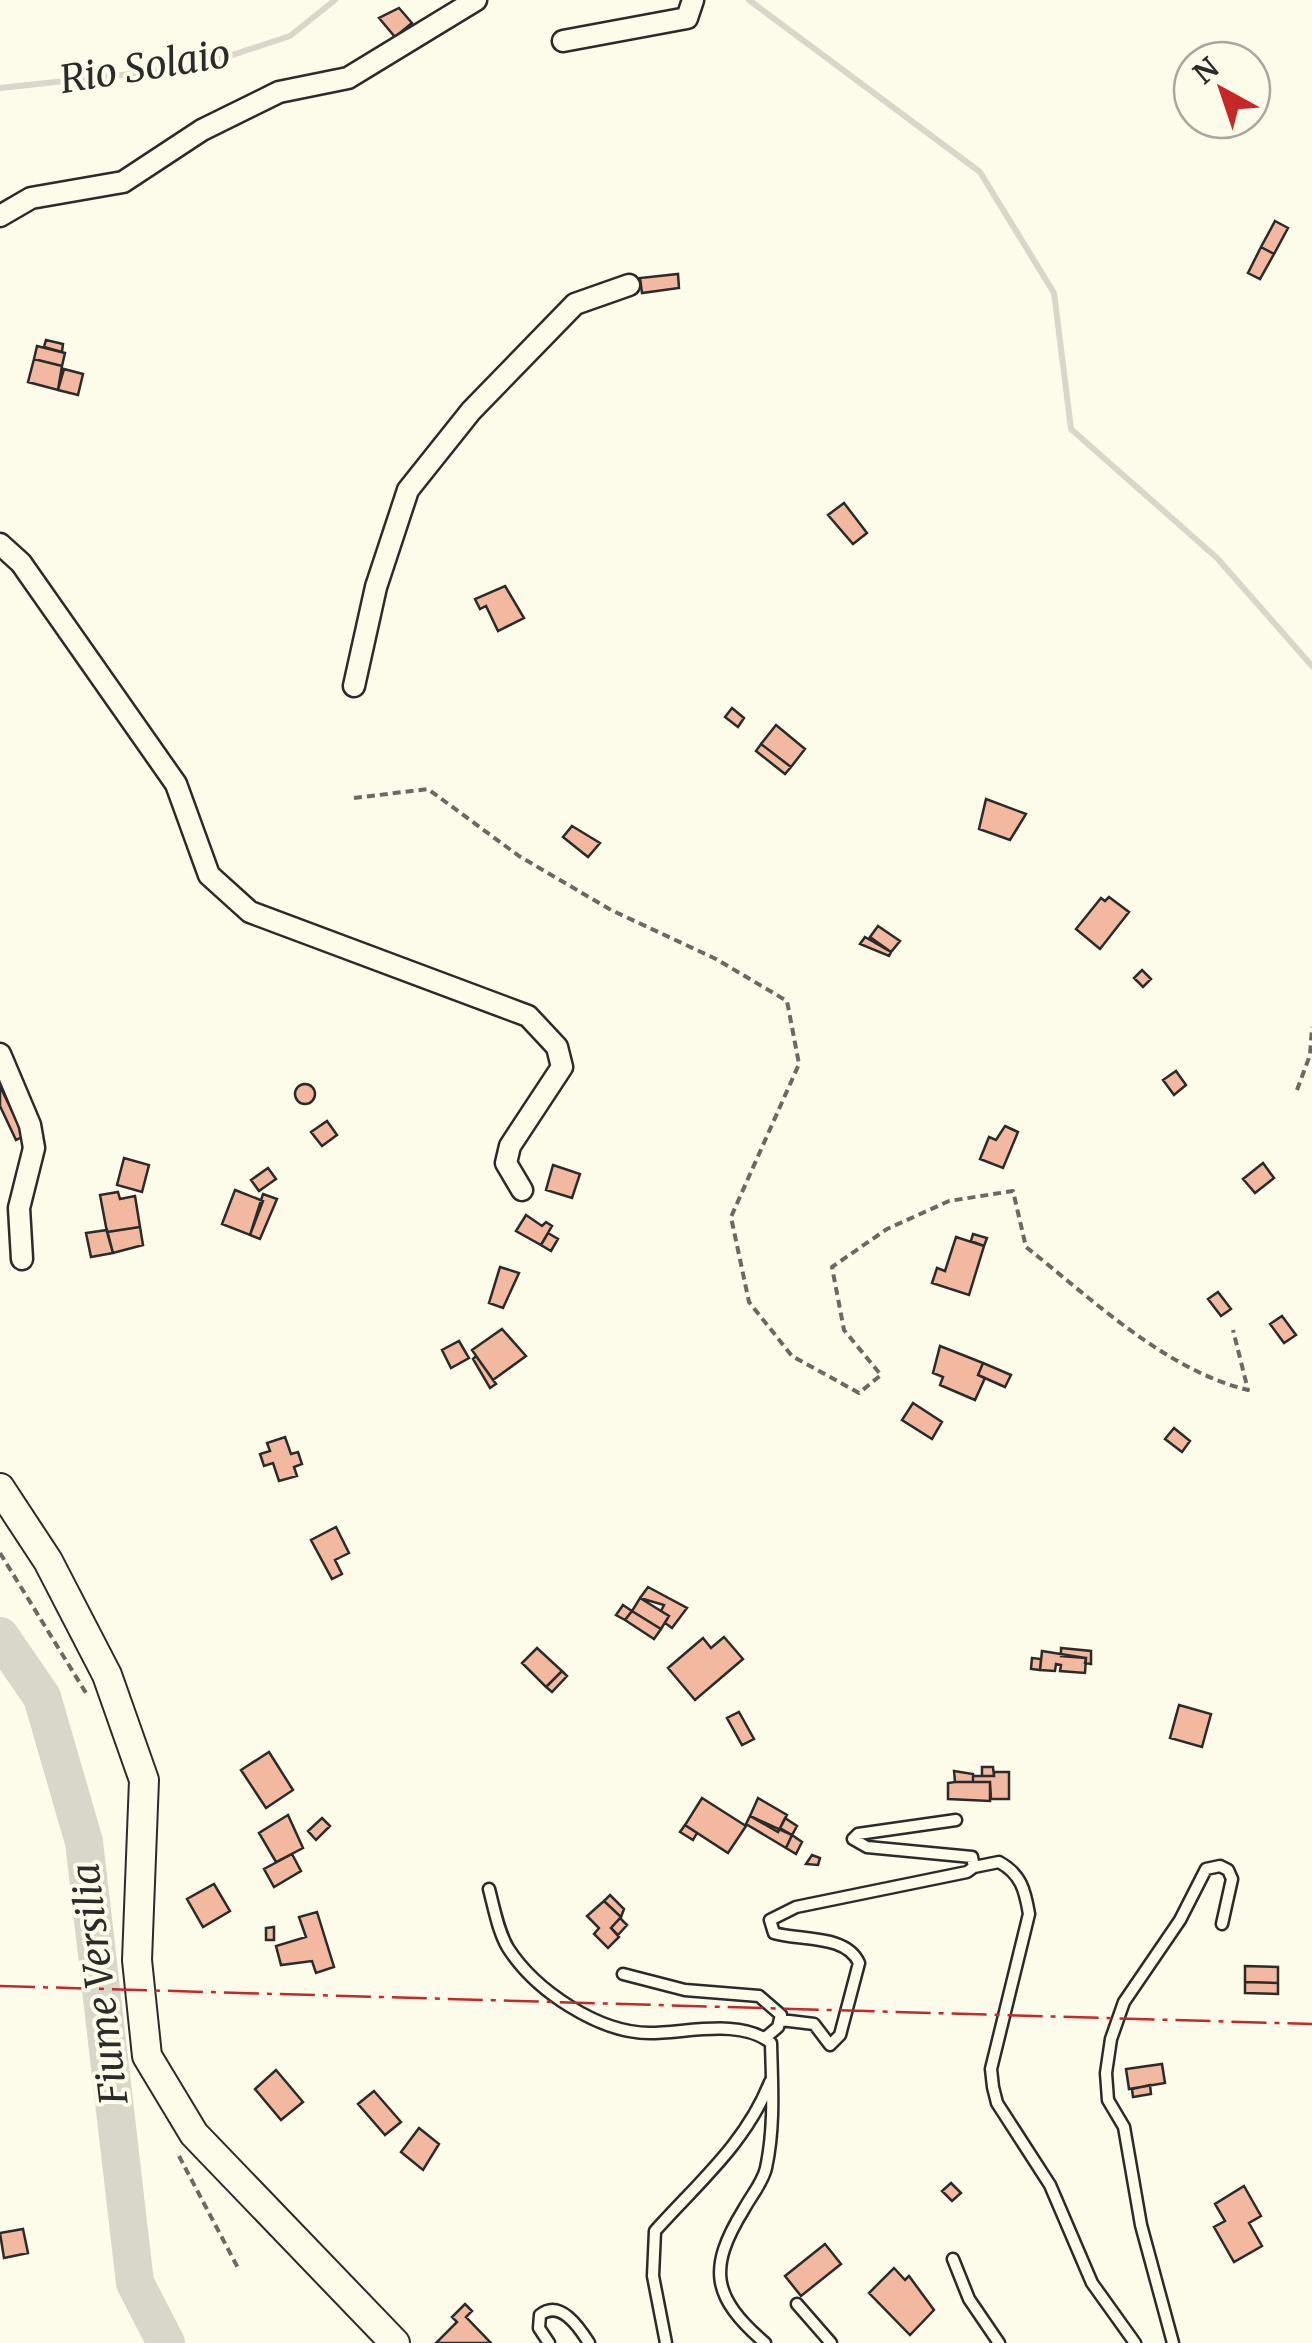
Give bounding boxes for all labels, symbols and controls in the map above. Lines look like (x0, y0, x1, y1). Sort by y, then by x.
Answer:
water label: Rio Solaio (56, 30, 233, 103)
north arrow (1172, 40, 1272, 140)
text: N (1186, 50, 1226, 92)
water label: Fiume Versilia (61, 1861, 138, 2108)

